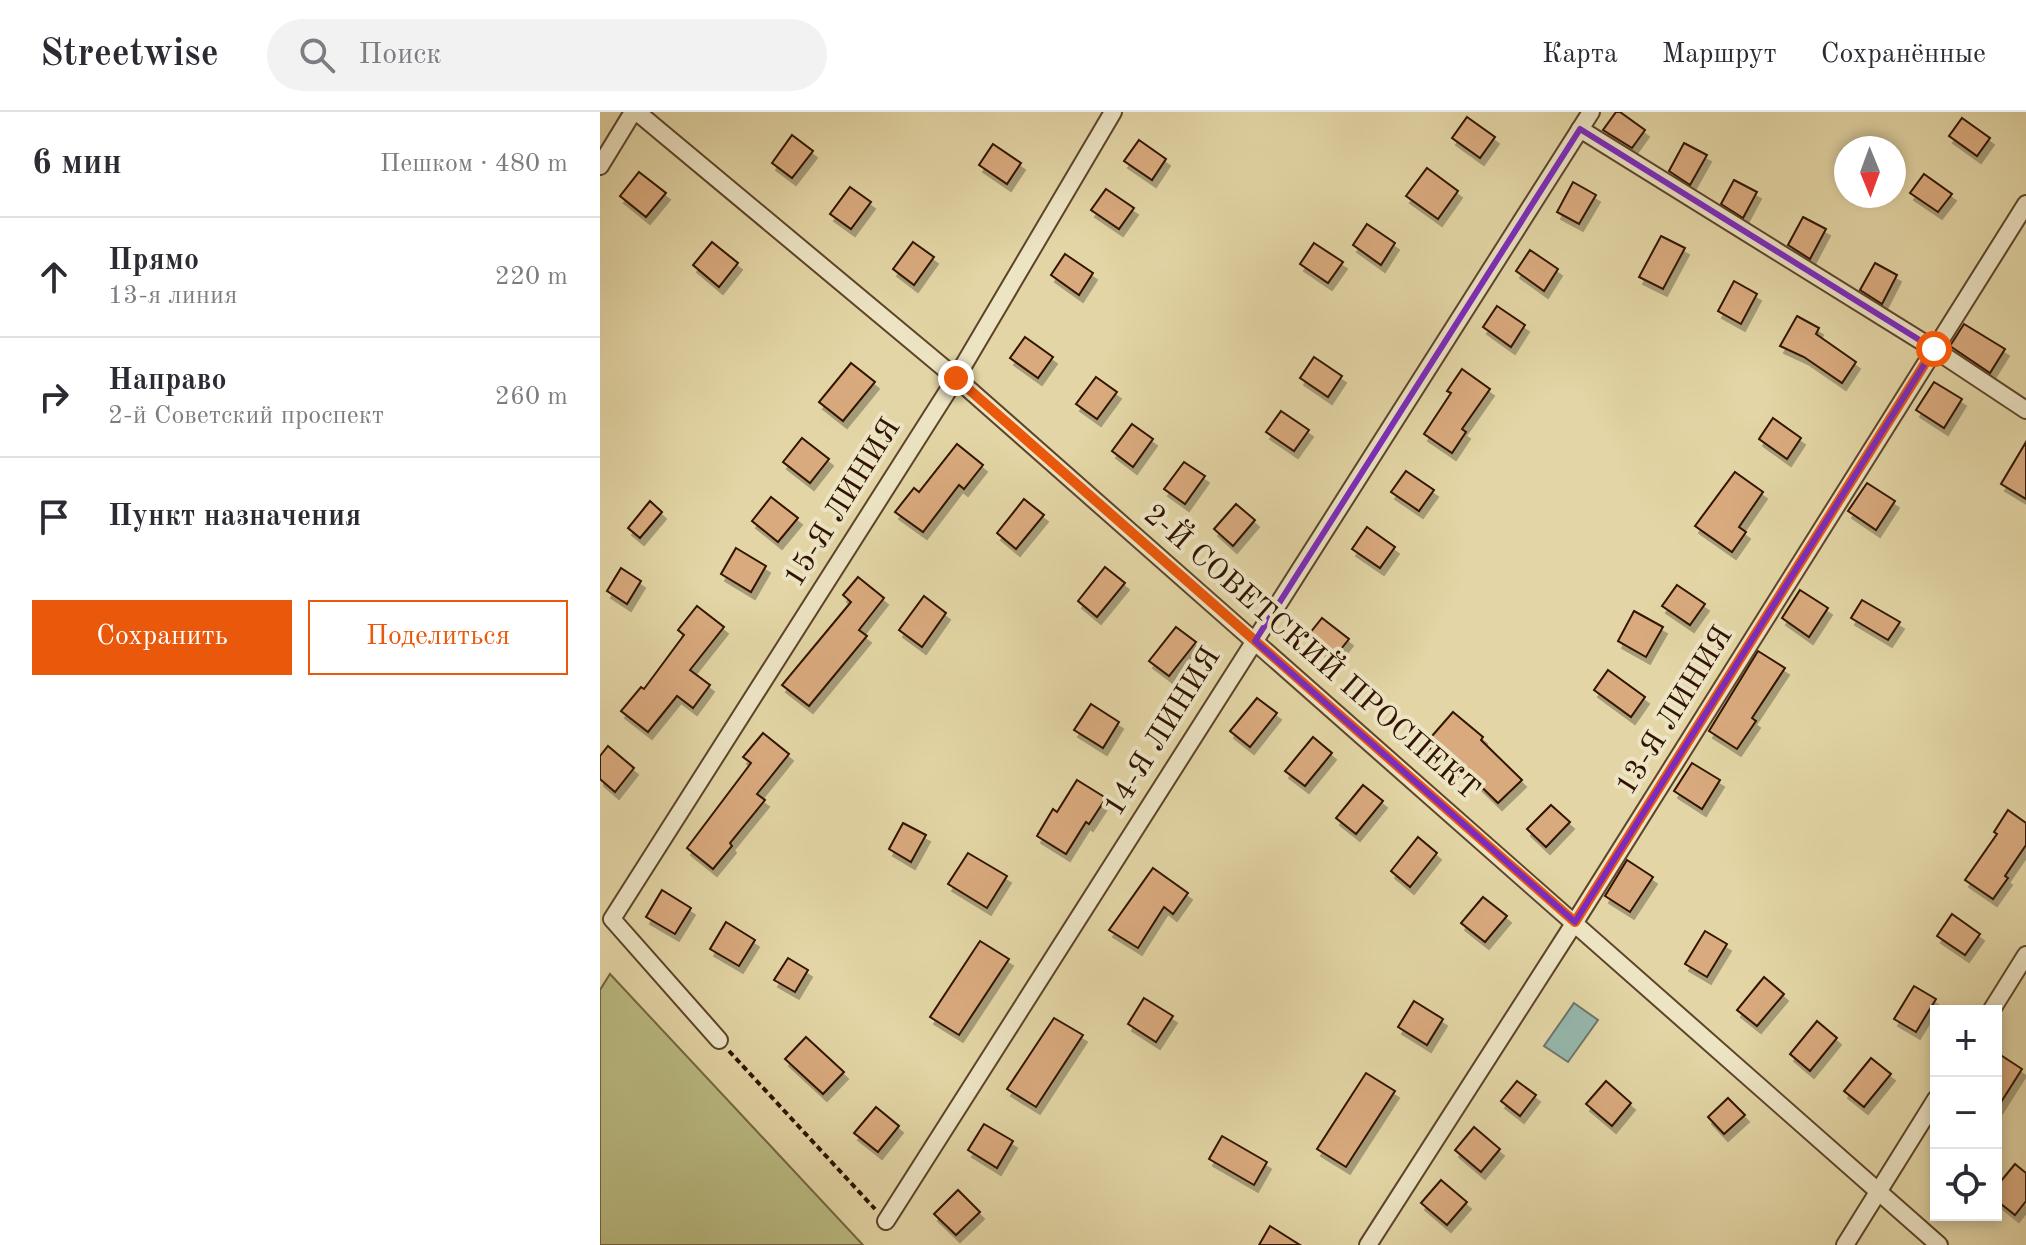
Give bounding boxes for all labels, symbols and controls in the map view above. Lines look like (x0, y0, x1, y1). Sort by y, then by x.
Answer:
search box (267, 19, 827, 91)
icon: search (295, 33, 339, 77)
text: Streetwise (40, 36, 219, 74)
text: Поиск (359, 40, 441, 70)
text: Карта (1542, 41, 1618, 69)
text: Маршрут (1662, 41, 1777, 69)
text: Сохранённые (1821, 41, 1986, 69)
north arrow (1834, 136, 1906, 208)
text: 6 мин (32, 147, 122, 181)
text: Пешком · 480 m (380, 151, 568, 177)
text: Прямо (108, 246, 199, 276)
icon: ahead (32, 255, 76, 299)
text: 220 m (495, 264, 568, 290)
text: 13-я линия (108, 283, 237, 309)
route start (1916, 331, 1952, 367)
route end (938, 360, 974, 396)
text: Направо (108, 366, 227, 396)
icon: right (32, 375, 76, 419)
text: 260 m (495, 384, 568, 410)
text: 2-й Советский проспект (108, 403, 384, 429)
street label: 15-Я ЛИНИЯ (779, 413, 907, 593)
icon: arrive (32, 495, 76, 539)
street label: 2-Й СОВЕТСКИЙ ПРОСПЕКТ (1138, 495, 1488, 806)
text: Пункт назначения (108, 502, 361, 532)
button: Сохранить (32, 600, 292, 675)
button: Поделиться (308, 600, 568, 675)
street label: 13-Я ЛИНИЯ (1611, 621, 1739, 801)
street label: 14-Я ЛИНИЯ (1099, 642, 1227, 822)
map controls (1930, 1005, 2002, 1221)
button: + (1930, 1005, 2002, 1077)
button: − (1930, 1077, 2002, 1149)
button: locate (1930, 1149, 2002, 1221)

